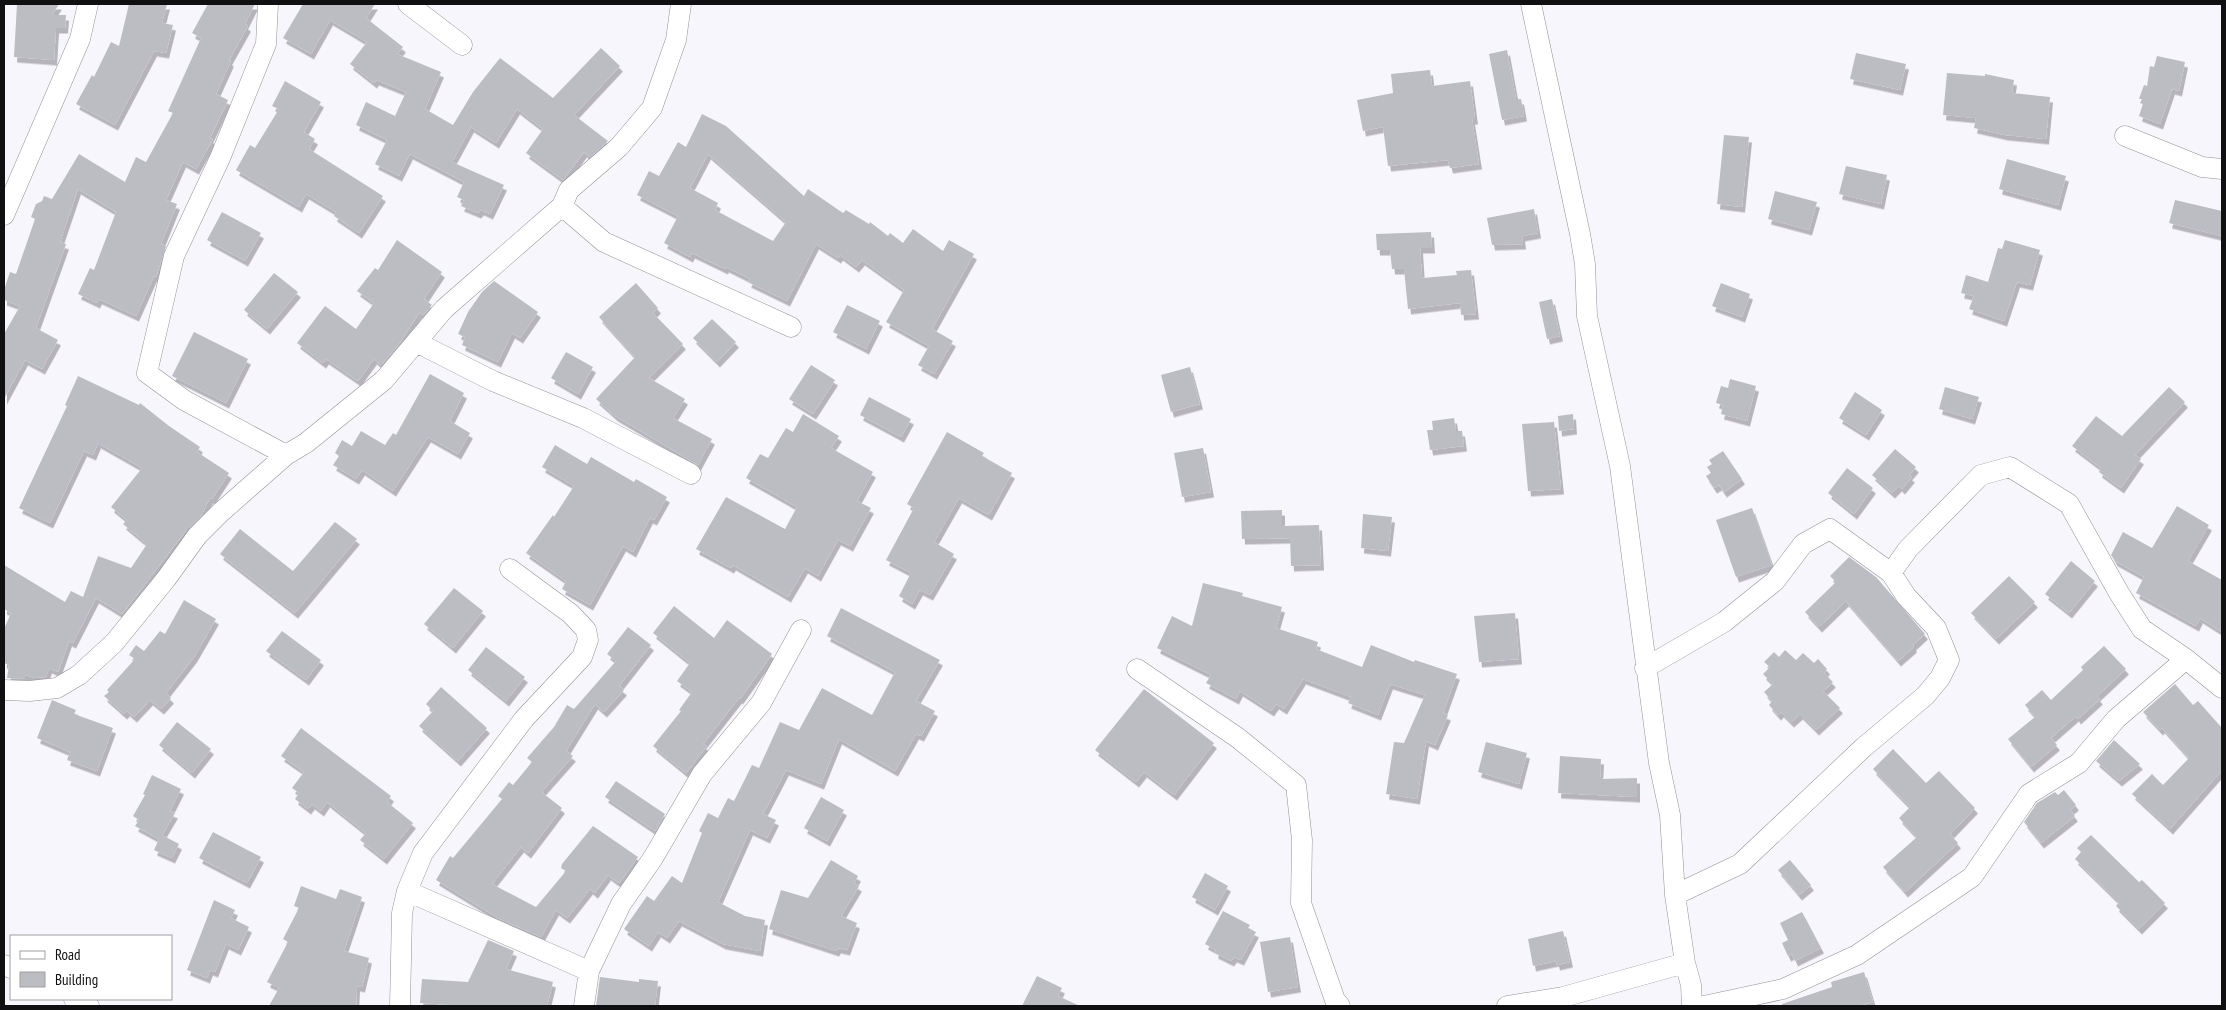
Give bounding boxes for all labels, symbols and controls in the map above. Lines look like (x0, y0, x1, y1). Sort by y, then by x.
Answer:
legend (10, 935, 172, 1000)
text: Road (55, 945, 81, 964)
text: Building (55, 970, 98, 989)

